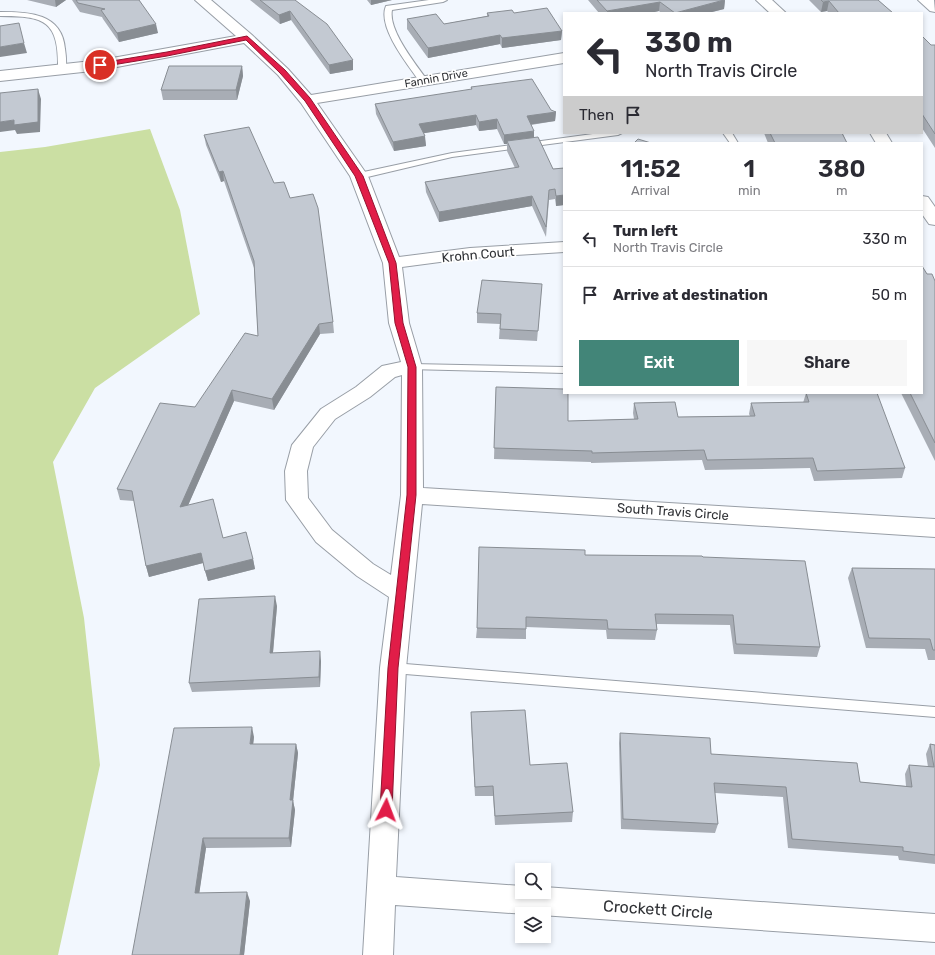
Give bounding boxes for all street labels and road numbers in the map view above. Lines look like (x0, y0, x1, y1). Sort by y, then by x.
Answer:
street label: Fannin Drive (403, 67, 469, 90)
street label: Krohn Court (441, 244, 515, 265)
street label: South Travis Circle (617, 500, 729, 523)
street label: Crockett Circle (602, 896, 713, 923)

